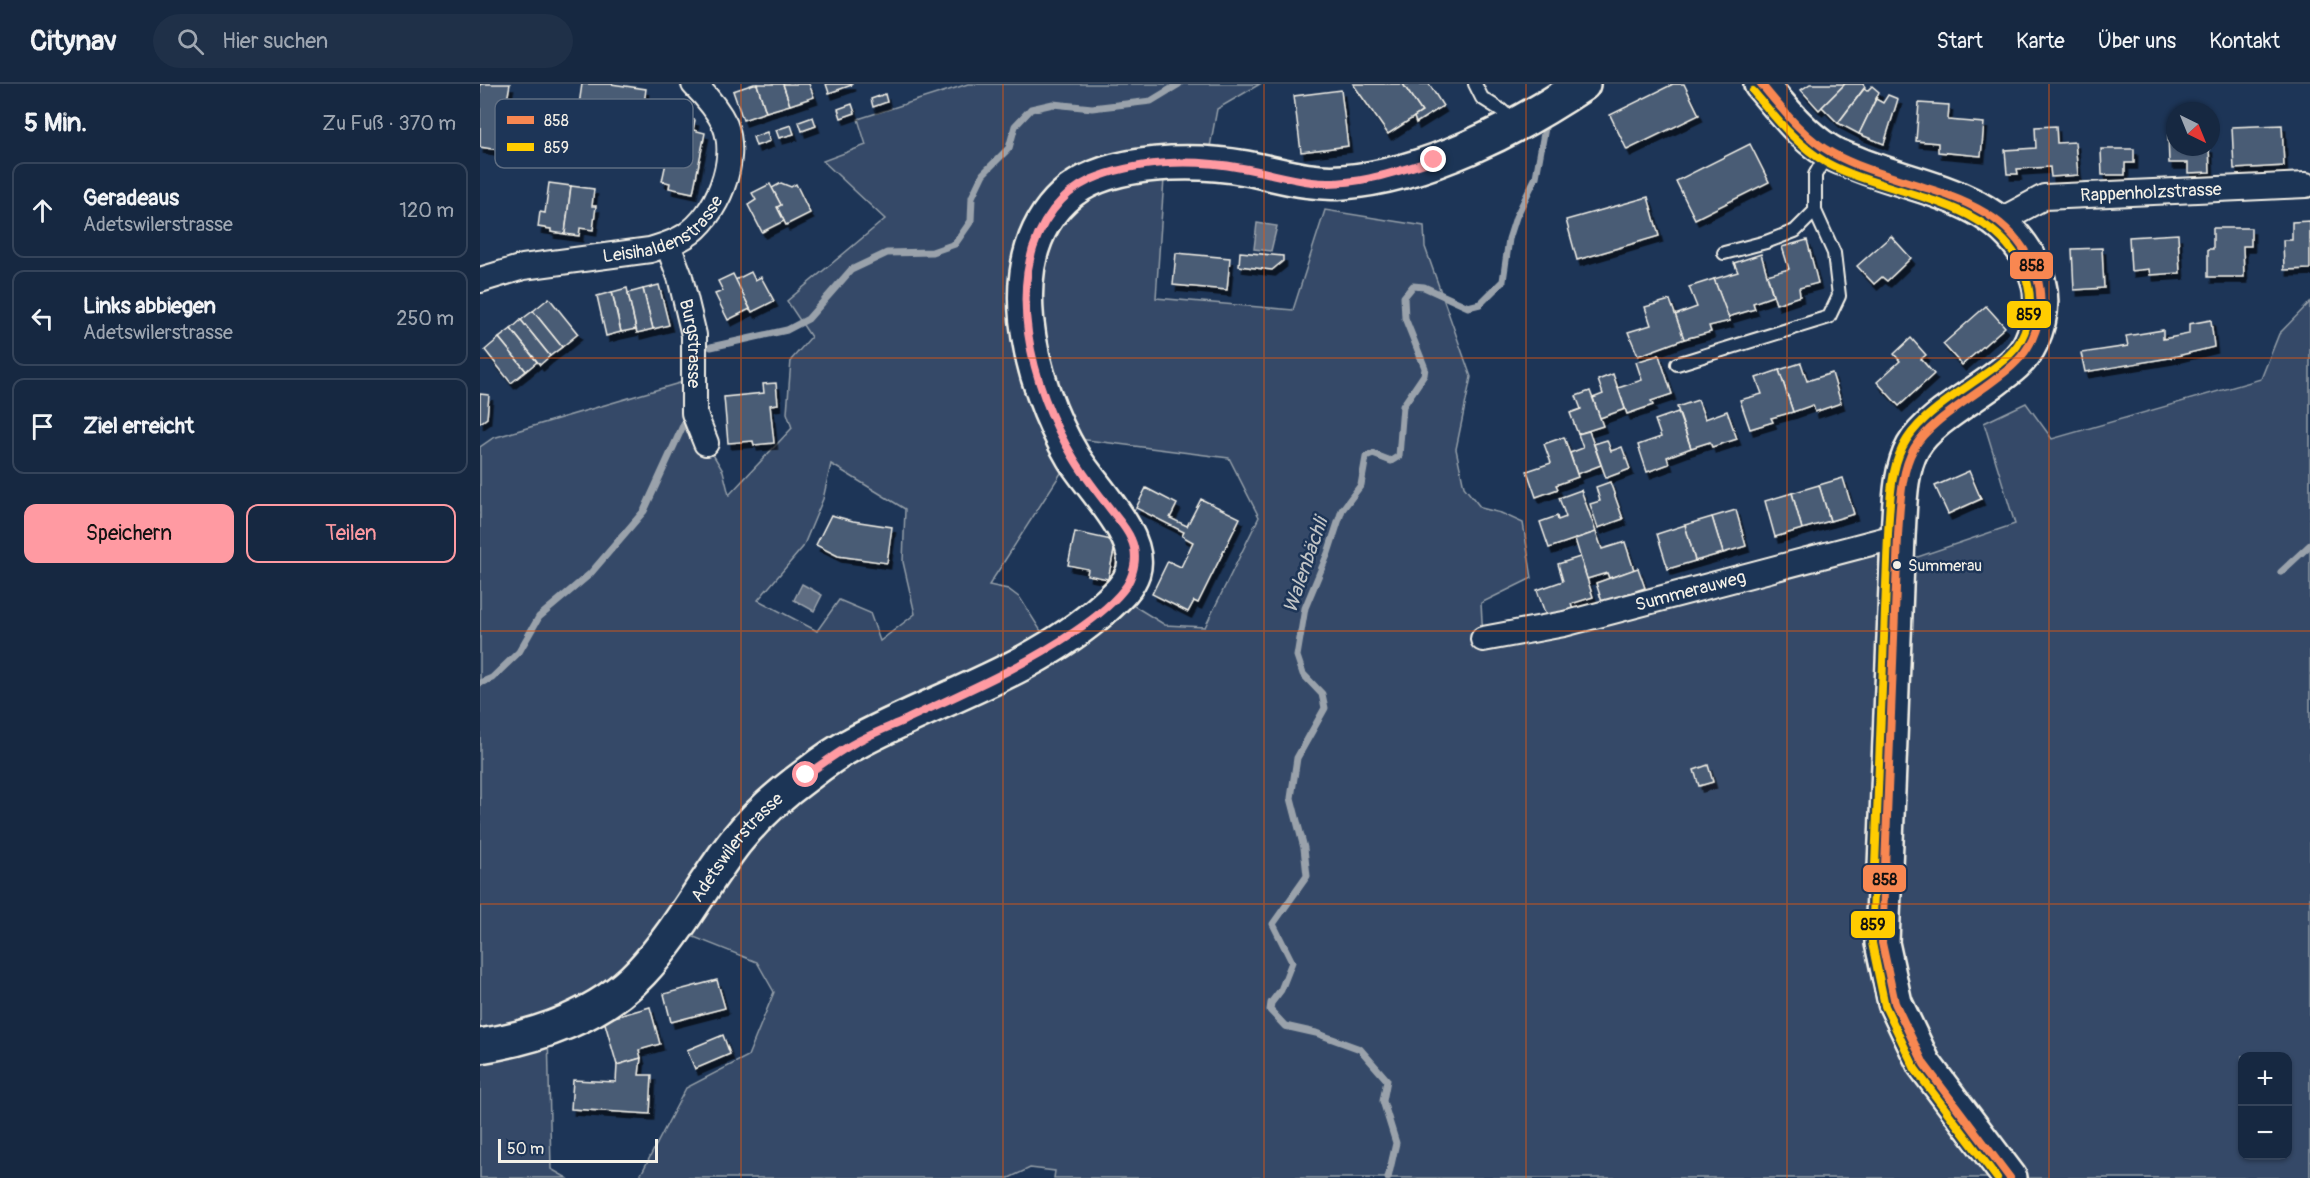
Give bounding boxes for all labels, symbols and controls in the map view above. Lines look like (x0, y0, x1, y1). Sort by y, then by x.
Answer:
search box (153, 14, 573, 68)
text: Citynav (30, 24, 117, 59)
icon: search (174, 25, 207, 58)
text: Hier suchen (222, 27, 328, 55)
text: Start (1937, 28, 1983, 55)
text: Karte (2016, 28, 2065, 55)
text: Über uns (2098, 28, 2176, 55)
text: Kontakt (2209, 28, 2280, 55)
legend (495, 99, 693, 168)
north arrow (2166, 102, 2220, 156)
text: 5 Min. (24, 107, 87, 139)
text: Zu Fuß · 370 m (322, 111, 456, 136)
text: 858 (544, 111, 569, 131)
text: 859 (544, 138, 569, 158)
route end (1420, 146, 1446, 172)
street label: Rappenholzstrasse (2080, 178, 2222, 207)
text: Geradeaus (83, 184, 179, 212)
street label: Leisihaldenstrasse (601, 192, 729, 268)
icon: ahead (26, 194, 59, 227)
text: 120 m (399, 198, 454, 223)
text: Adetswilerstrasse (83, 212, 233, 237)
line badge: 858 (2009, 251, 2054, 280)
text: 858 (2020, 256, 2044, 276)
text: Links abbiegen (83, 292, 216, 320)
street label: Burgstrasse (674, 297, 705, 388)
line badge: 859 (2006, 300, 2052, 329)
icon: left (26, 302, 59, 335)
text: 859 (2017, 305, 2041, 325)
text: 250 m (396, 306, 454, 331)
text: Adetswilerstrasse (83, 320, 233, 345)
icon: arrive (26, 410, 59, 443)
text: Ziel erreicht (83, 412, 194, 440)
button: Speichern (24, 504, 234, 563)
button: Teilen (246, 504, 456, 563)
water label: Walenbächli (1278, 511, 1335, 616)
place label: Summerau (1908, 556, 1982, 576)
marker: Summerau (1891, 559, 1903, 571)
street label: Summerauweg (1633, 566, 1748, 617)
route start (792, 761, 818, 787)
street label: Adetswilerstrasse (686, 788, 788, 907)
line badge: 858 (1862, 864, 1907, 893)
text: 858 (1873, 870, 1897, 890)
line badge: 859 (1850, 910, 1896, 939)
text: 859 (1861, 915, 1885, 935)
map controls (2238, 1052, 2292, 1160)
button: + (2238, 1052, 2292, 1106)
button: − (2238, 1106, 2292, 1160)
scale bar (498, 1136, 658, 1164)
text: 50 m (507, 1139, 544, 1159)

